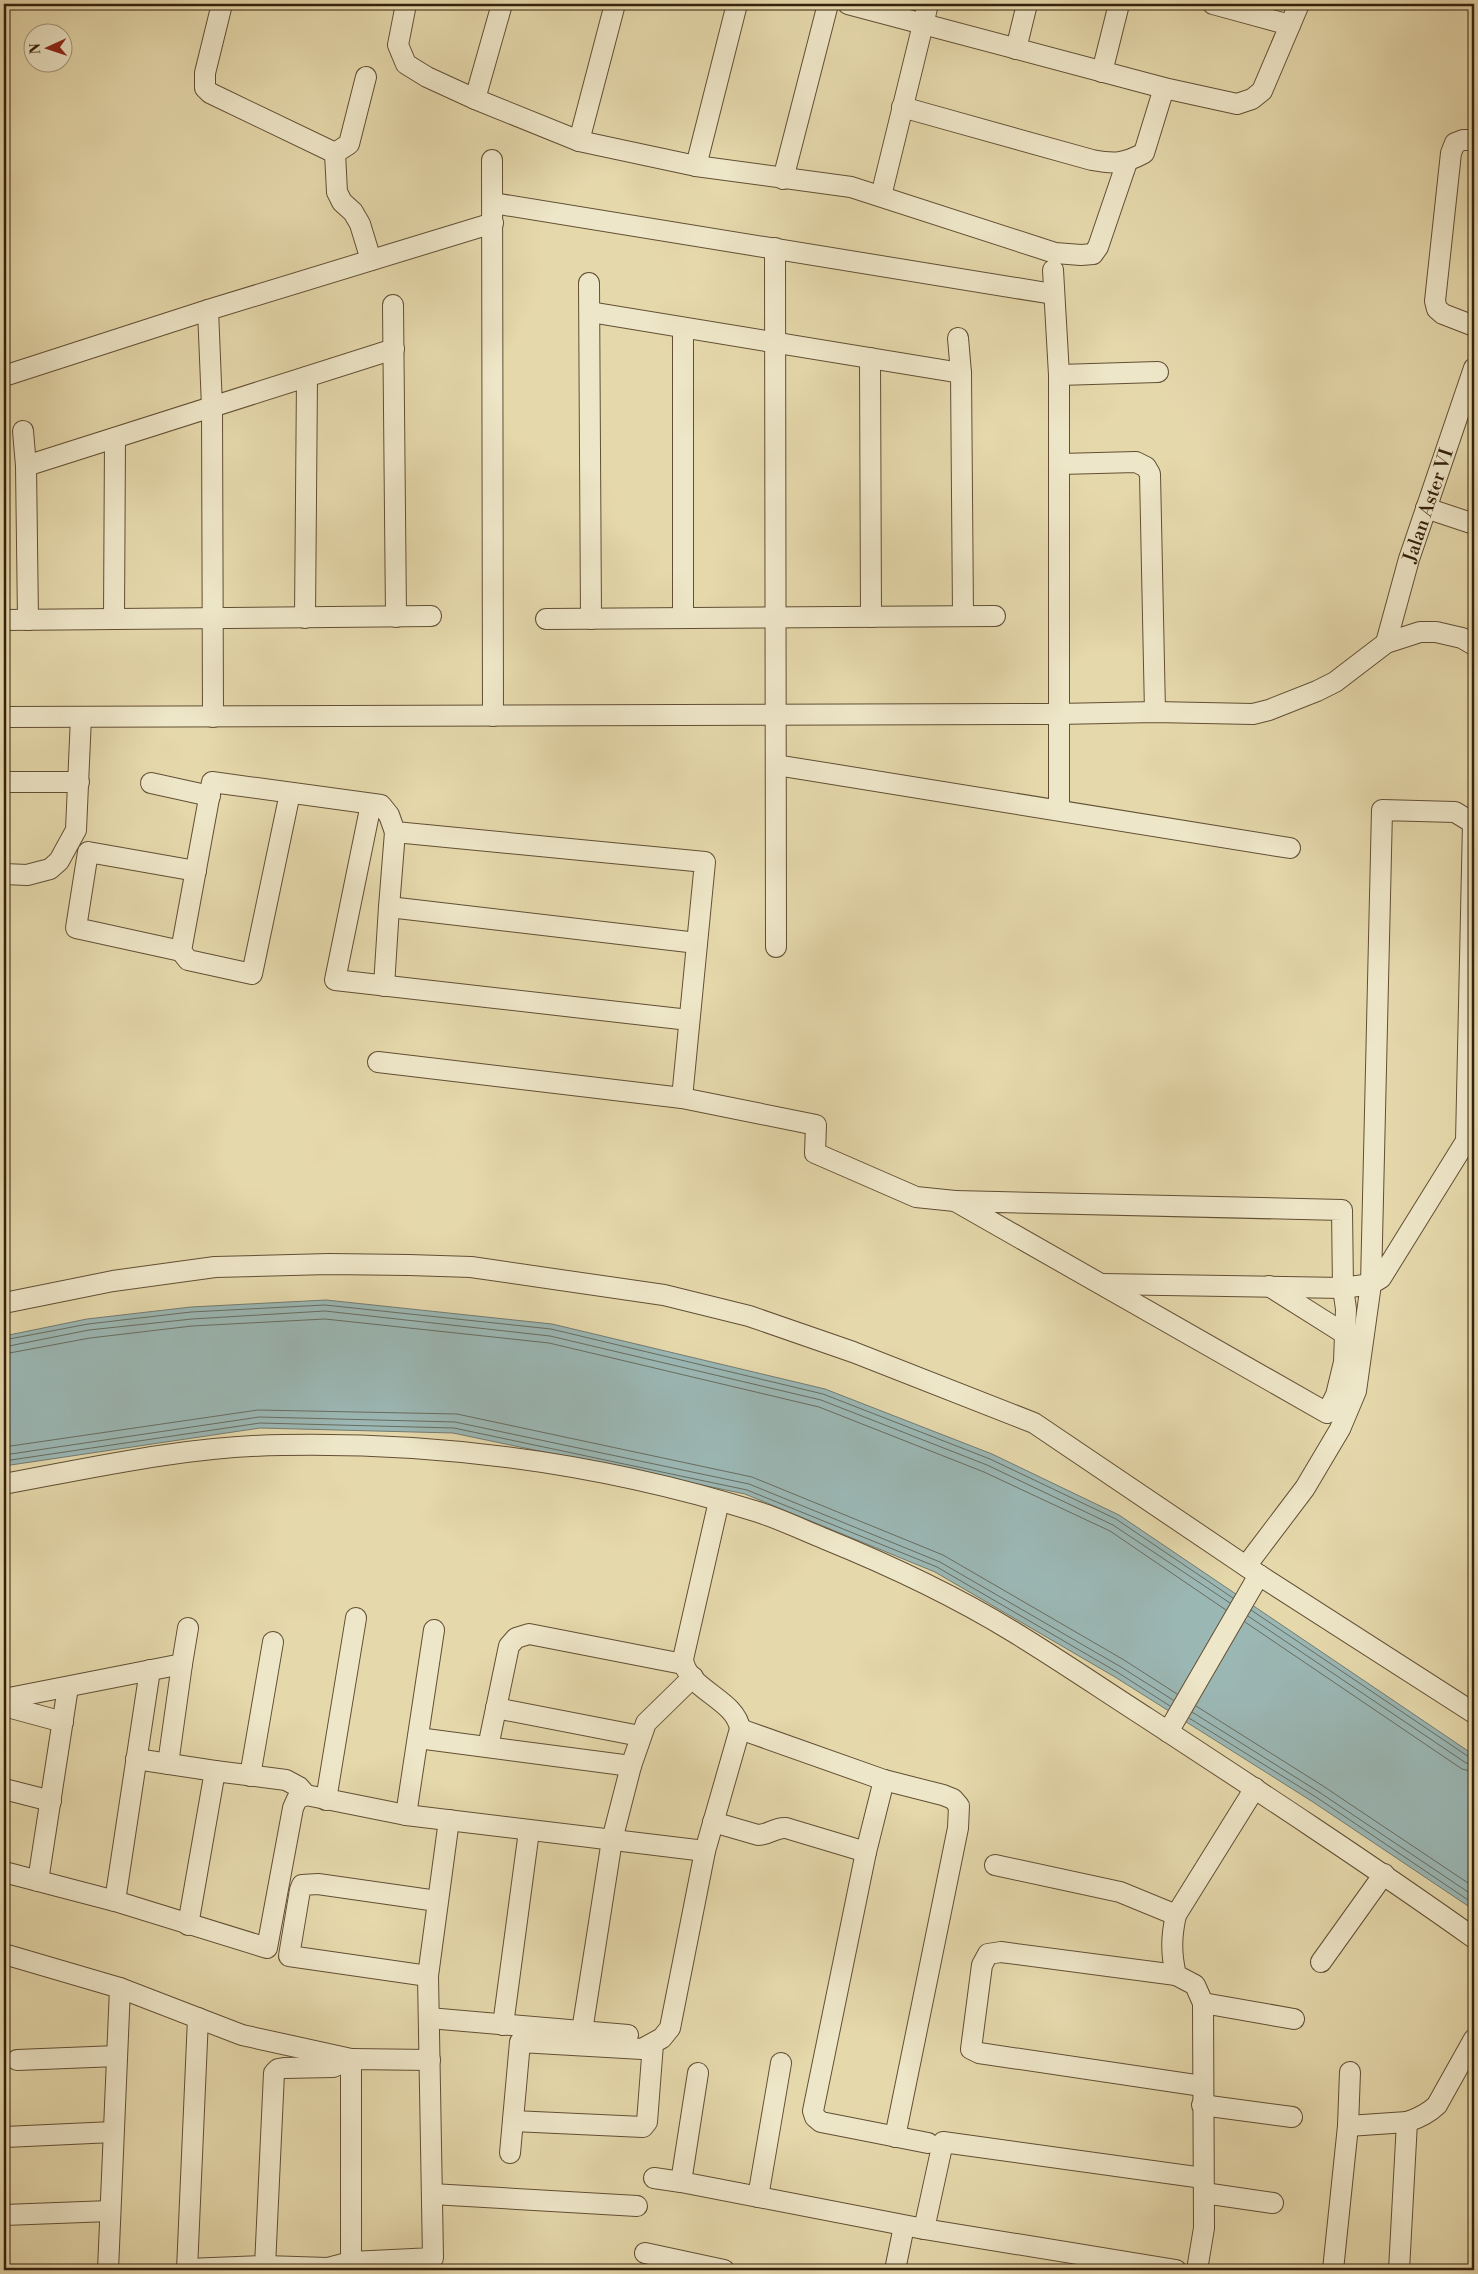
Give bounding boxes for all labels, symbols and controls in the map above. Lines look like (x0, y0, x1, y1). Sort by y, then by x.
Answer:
north arrow (22, 22, 72, 72)
text: N (27, 43, 45, 55)
street label: Jalan Aster VI (1397, 445, 1459, 567)

